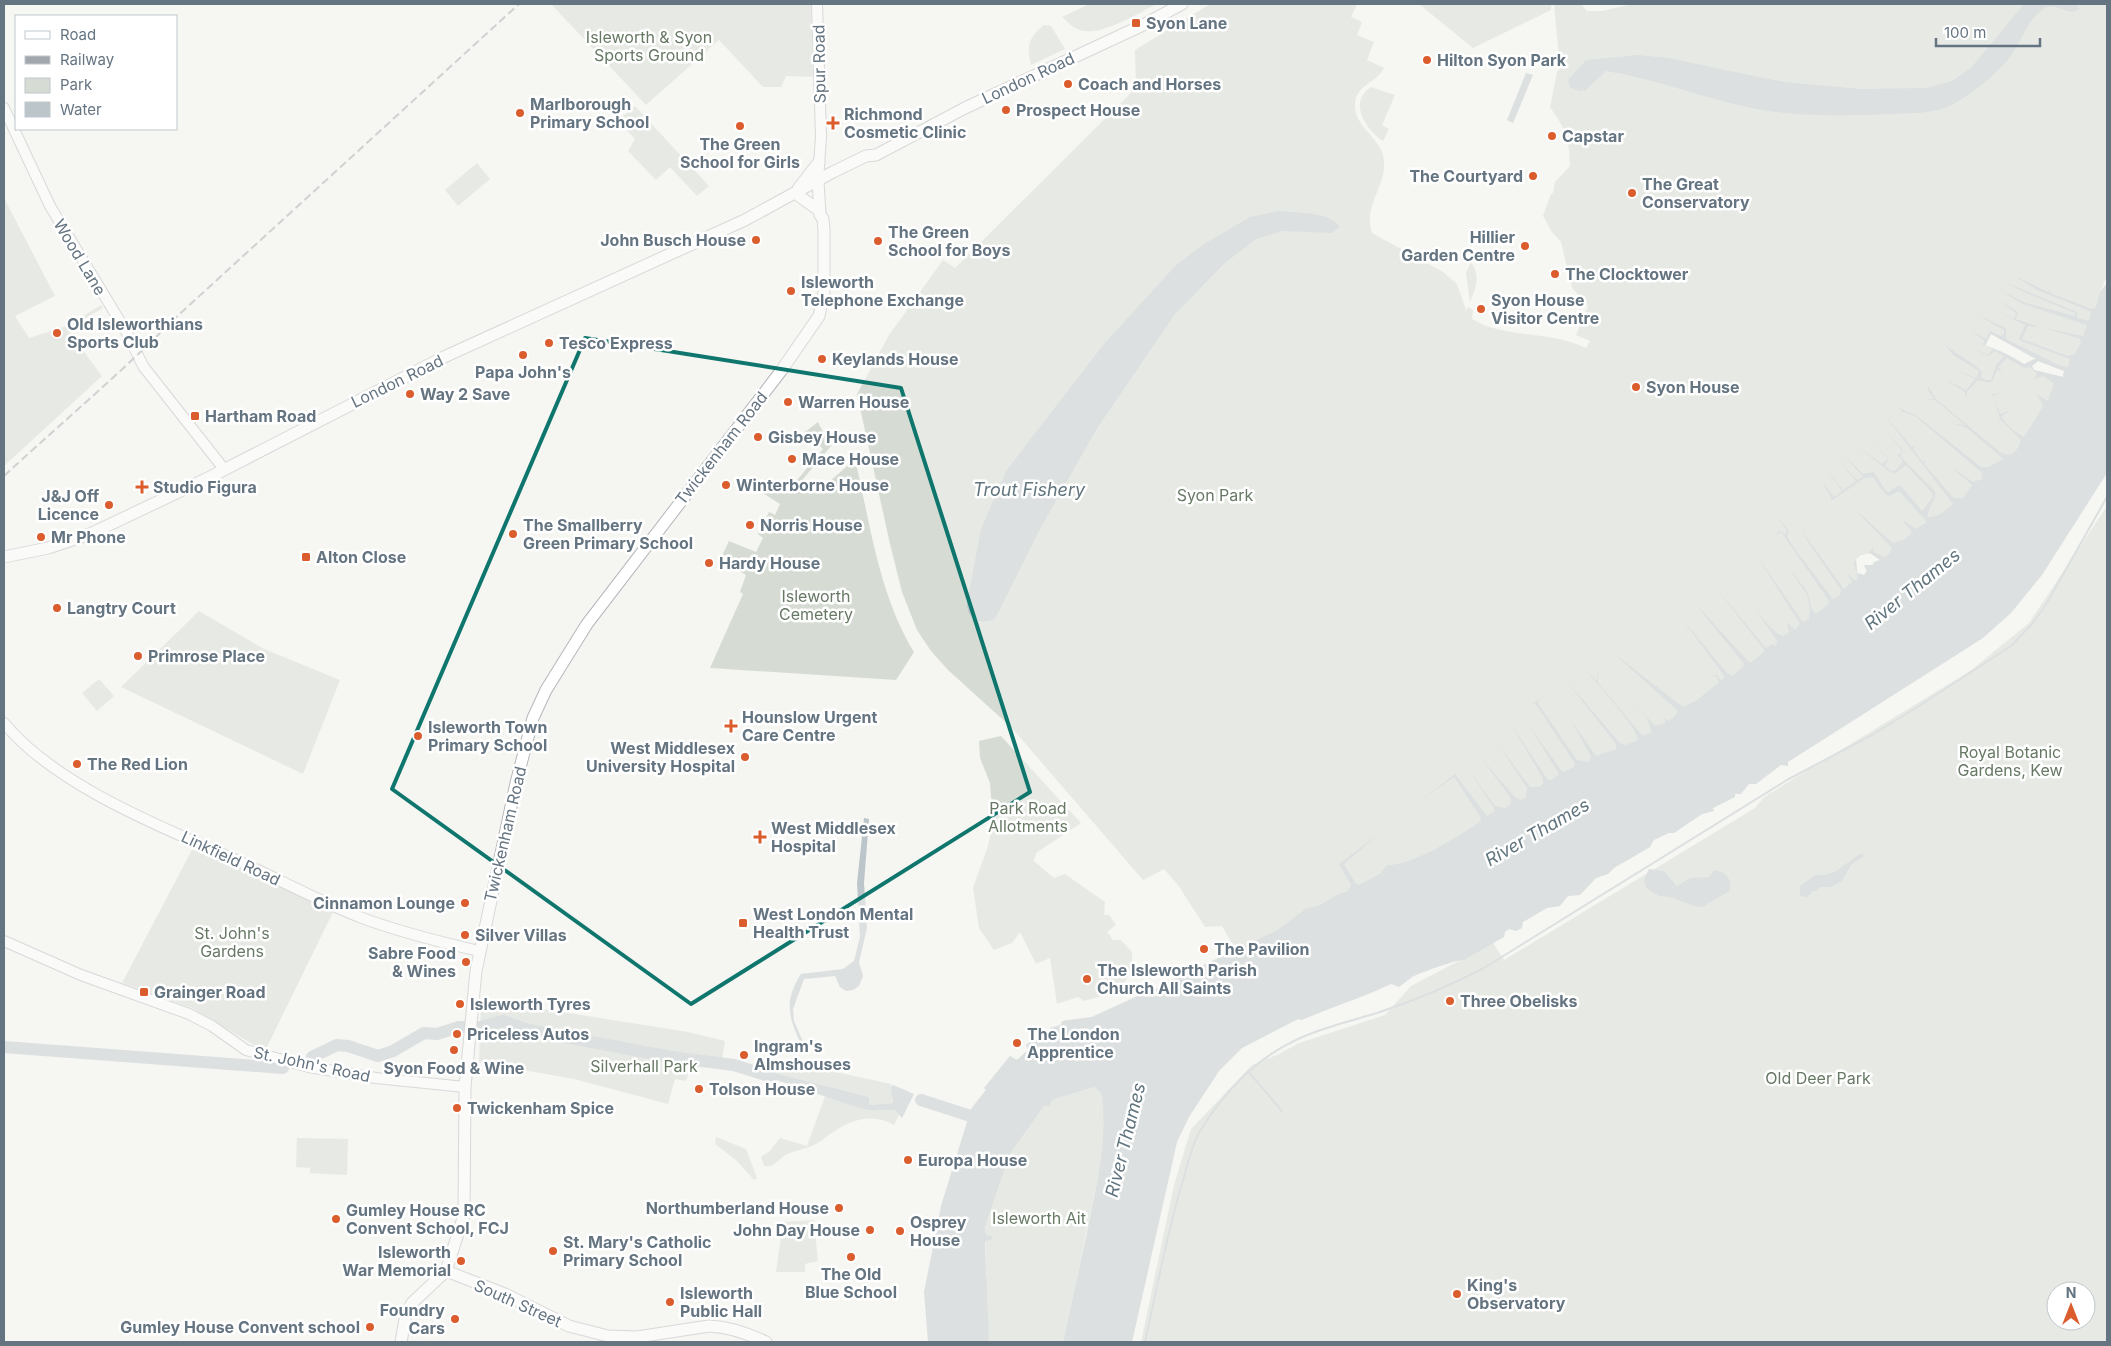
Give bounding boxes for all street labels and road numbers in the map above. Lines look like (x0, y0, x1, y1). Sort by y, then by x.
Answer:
street label: Spur Road (808, 25, 830, 103)
street label: London Road (978, 48, 1078, 108)
street label: Wood Lane (49, 215, 111, 299)
street label: London Road (348, 350, 446, 412)
street label: Twickenham Road (671, 387, 771, 509)
street label: Twickenham Road (480, 764, 530, 904)
street label: Linkfield Road (178, 826, 284, 890)
street label: St. John's Road (252, 1042, 372, 1086)
street label: South Street (471, 1275, 565, 1331)

